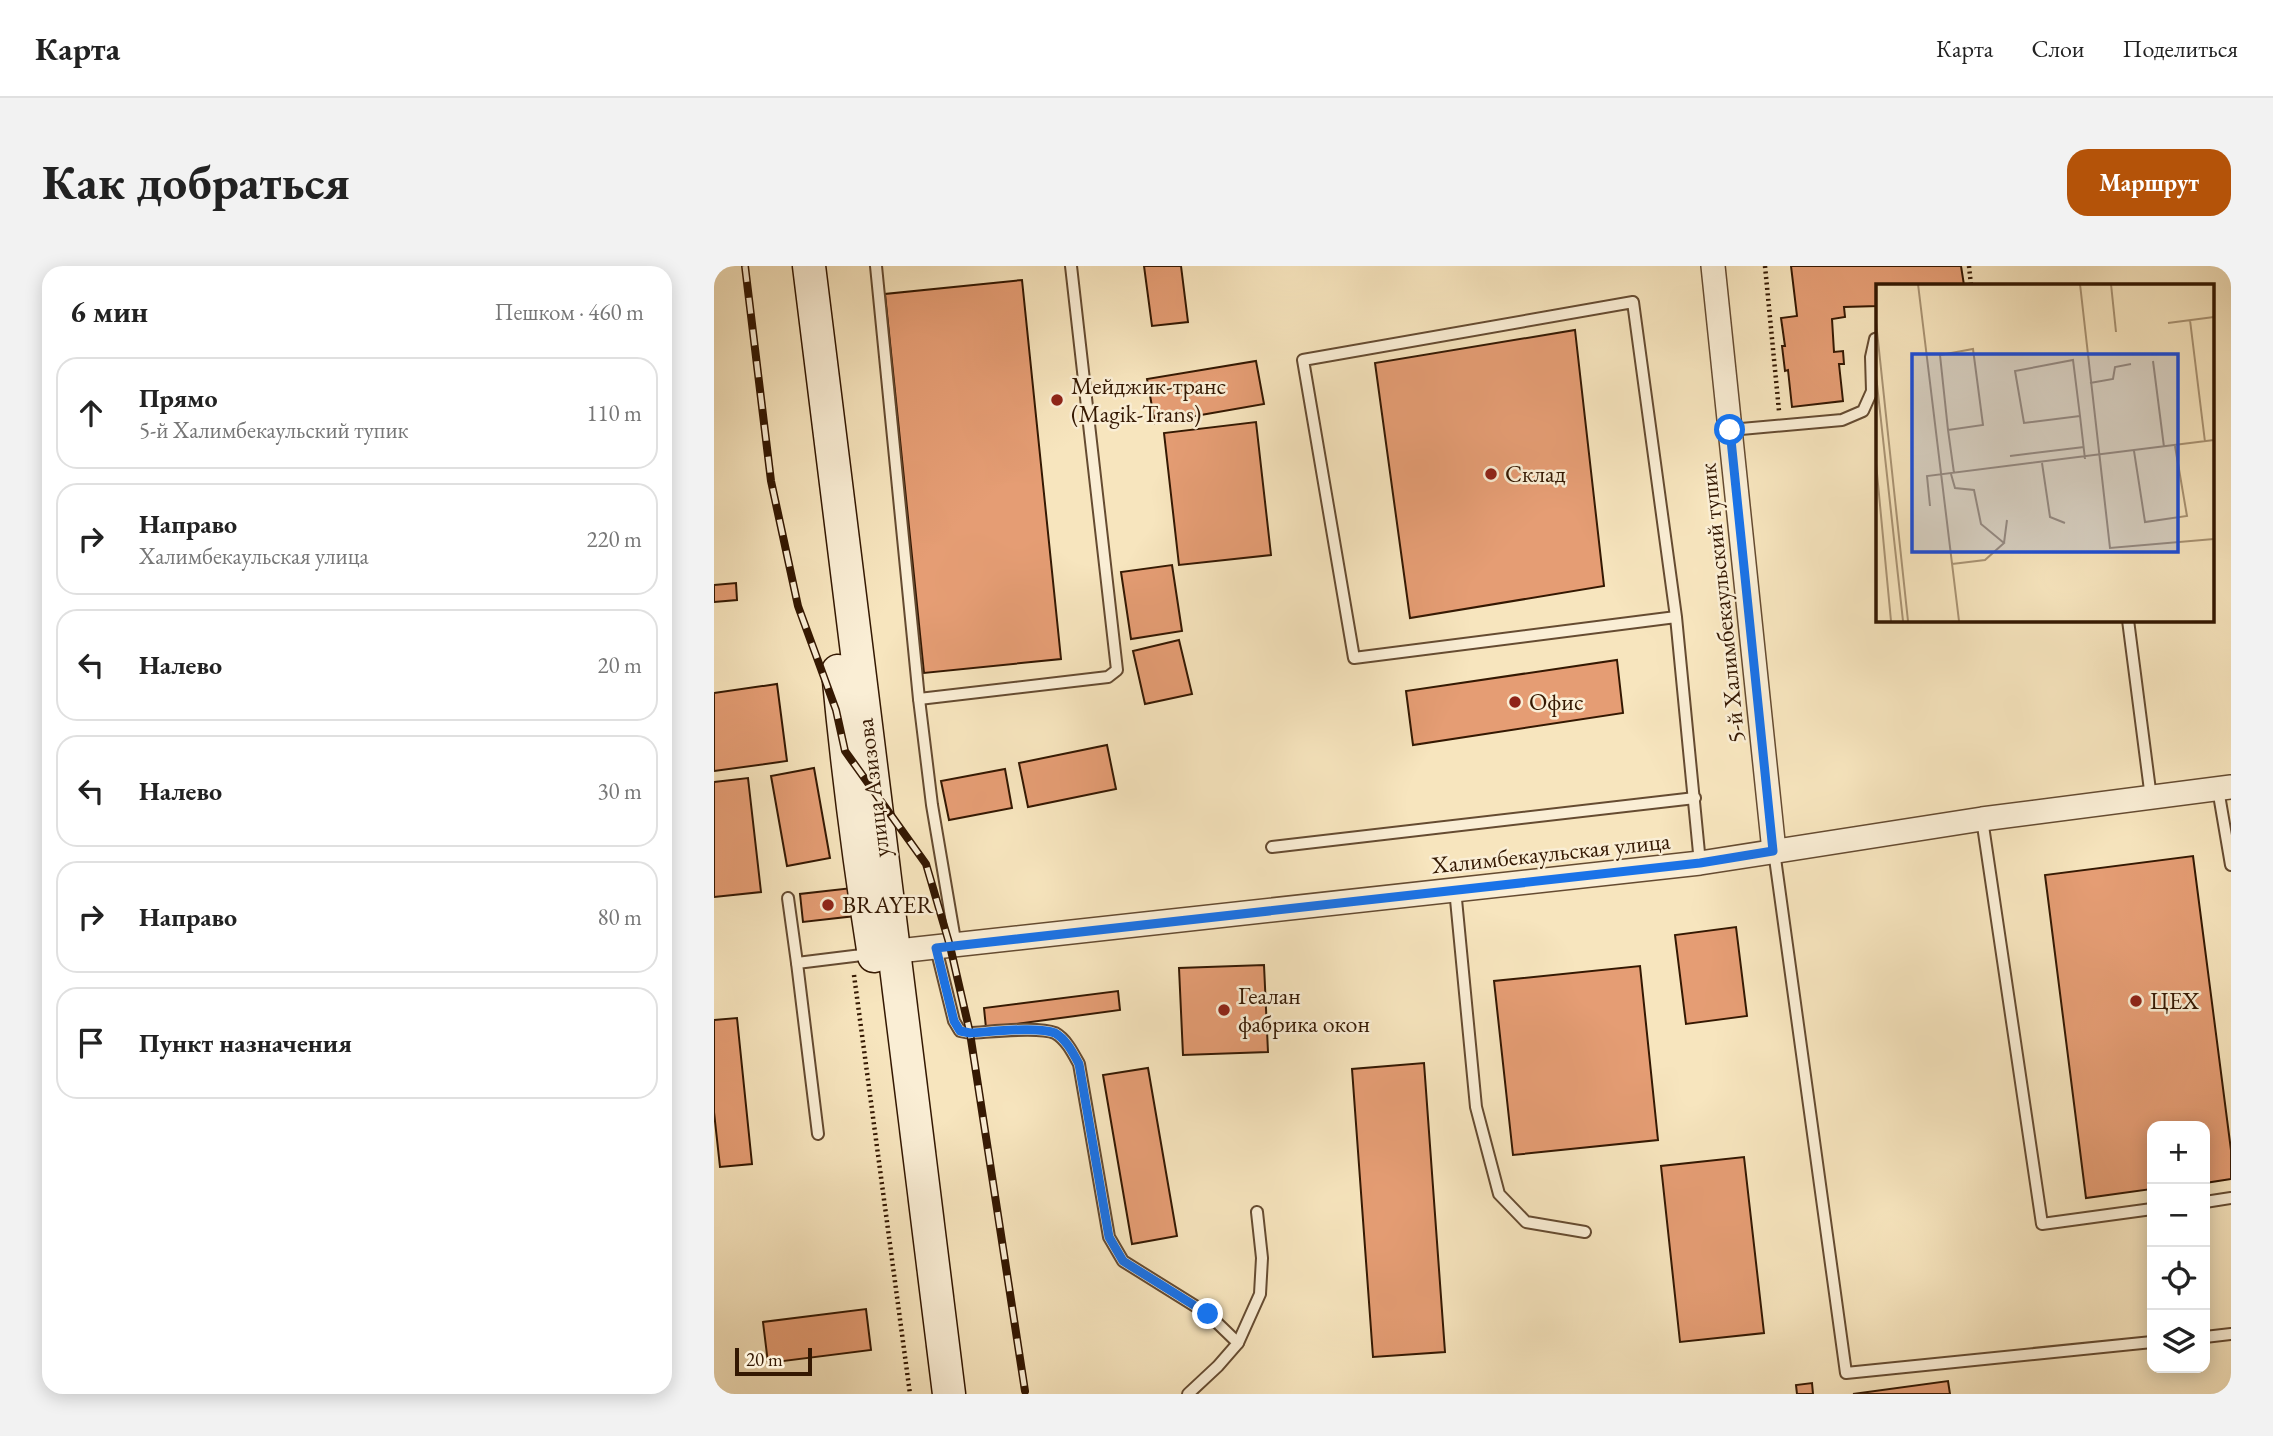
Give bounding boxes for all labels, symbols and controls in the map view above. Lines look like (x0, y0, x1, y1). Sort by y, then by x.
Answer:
text: Карта (35, 27, 120, 70)
text: Карта (1936, 33, 1993, 64)
text: Слои (2031, 33, 2085, 64)
text: Поделиться (2123, 33, 2238, 64)
button: Маршрут (2067, 149, 2231, 216)
text: Как добраться (42, 150, 350, 214)
inset map (1876, 284, 2214, 621)
text: 6 мин (70, 292, 148, 331)
text: Пешком · 460 m (495, 297, 644, 327)
place label: Мейджик-транс (Magik-Trans) (1071, 370, 1226, 429)
text: Прямо (139, 381, 218, 415)
marker: Мейджик-транс (Magik-Trans) (1049, 392, 1065, 408)
icon: ahead (72, 394, 110, 432)
text: 110 m (586, 398, 642, 428)
route start (1714, 414, 1745, 445)
text: 5-й Халимбекаульский тупик (139, 415, 409, 445)
place label: Склад (1505, 458, 1566, 489)
street label: 5-й Халимбекаульский тупик (1691, 461, 1752, 745)
marker: Склад (1483, 466, 1499, 482)
text: Направо (139, 507, 237, 541)
icon: right (72, 520, 110, 558)
text: 220 m (586, 524, 642, 554)
text: Халимбекаульская улица (139, 541, 369, 571)
icon: left (72, 646, 110, 684)
text: Налево (139, 648, 222, 682)
text: 20 m (597, 650, 642, 680)
place label: Офис (1529, 686, 1584, 717)
marker: Офис (1507, 694, 1523, 710)
street label: улица Азизова (849, 716, 896, 859)
icon: left (72, 772, 110, 810)
text: Налево (139, 774, 222, 808)
text: 30 m (597, 776, 642, 806)
street label: Халимбекаульская улица (1429, 825, 1672, 881)
place label: BRAYER (842, 889, 934, 920)
marker: BRAYER (820, 897, 836, 913)
icon: right (72, 898, 110, 936)
text: Направо (139, 900, 237, 934)
text: 80 m (597, 902, 642, 932)
place label: Геалан фабрика окон (1238, 980, 1370, 1039)
place label: ЦЕХ (2150, 985, 2199, 1016)
marker: ЦЕХ (2128, 993, 2144, 1009)
marker: Геалан фабрика окон (1216, 1002, 1232, 1018)
icon: arrive (72, 1024, 110, 1062)
text: Пункт назначения (139, 1026, 352, 1060)
map controls (2147, 1121, 2210, 1373)
button: + (2147, 1121, 2210, 1184)
button: − (2147, 1184, 2210, 1247)
button: locate (2147, 1247, 2210, 1310)
route end (1192, 1298, 1223, 1329)
button: layers (2147, 1310, 2210, 1373)
scale bar (735, 1345, 812, 1377)
text: 20 m (746, 1347, 783, 1372)

